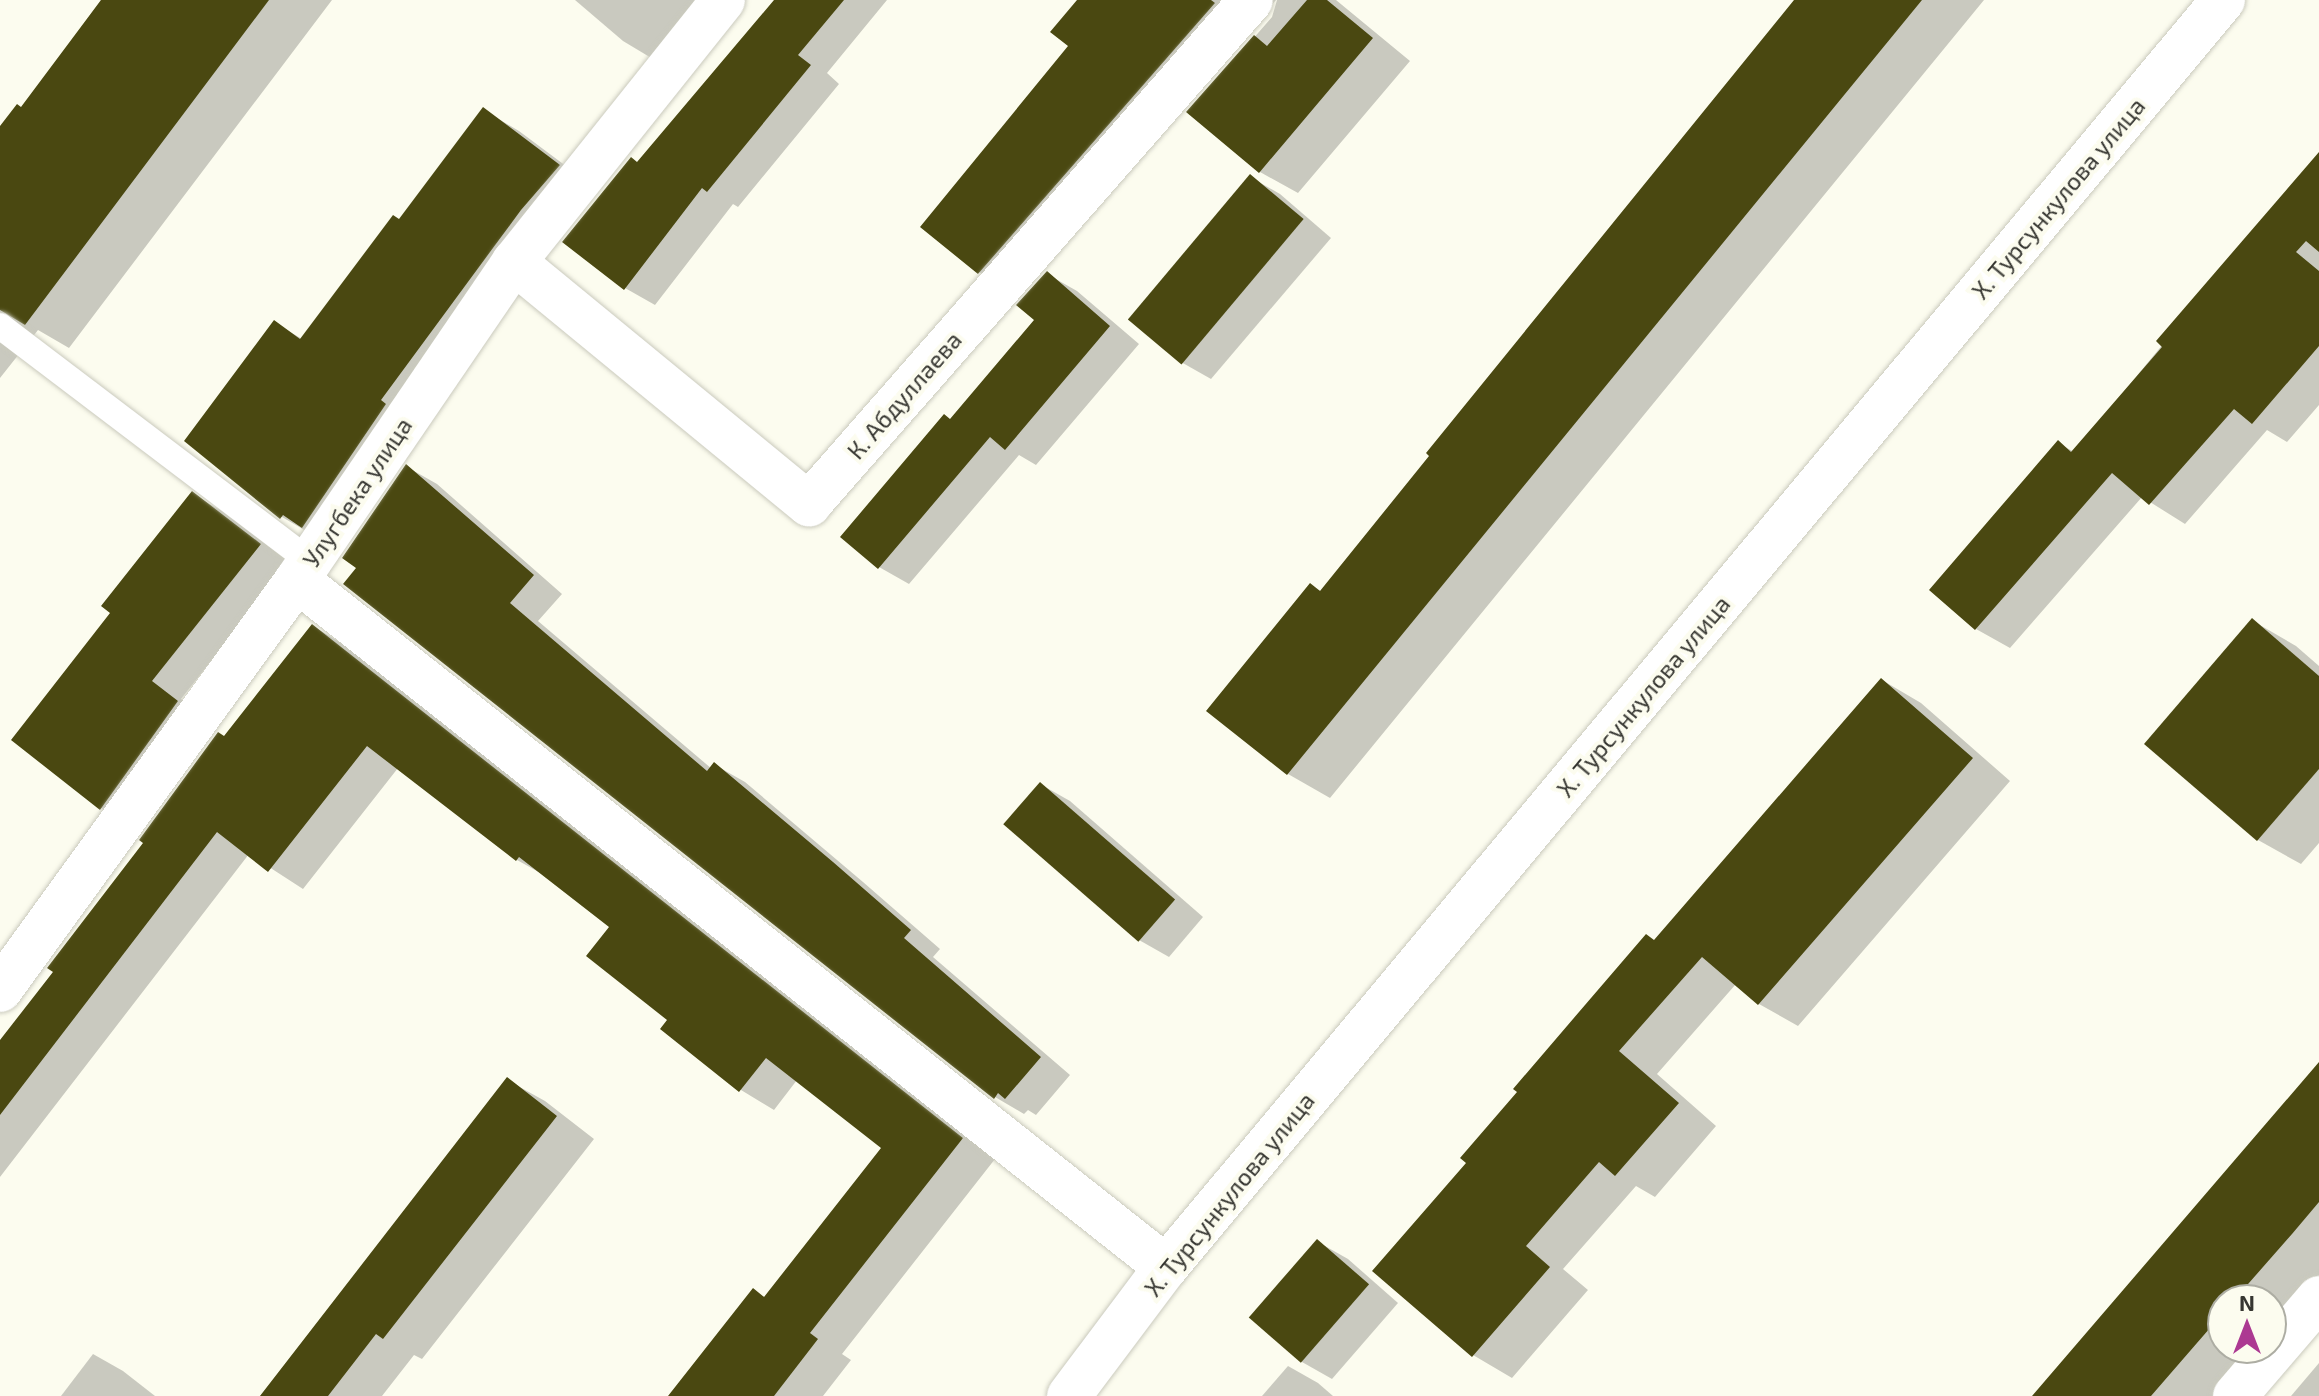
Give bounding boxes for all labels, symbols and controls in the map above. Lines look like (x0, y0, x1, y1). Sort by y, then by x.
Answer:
street label: Х. Турсункулова улица (1965, 91, 2151, 305)
street label: К. Абдуллаева (841, 325, 967, 465)
street label: Улугбека улица (296, 412, 418, 572)
street label: Х. Турсункулова улица (1550, 589, 1736, 803)
street label: Х. Турсункулова улица (1138, 1086, 1320, 1302)
north arrow (2207, 1284, 2287, 1364)
text: N (2239, 1289, 2255, 1315)

